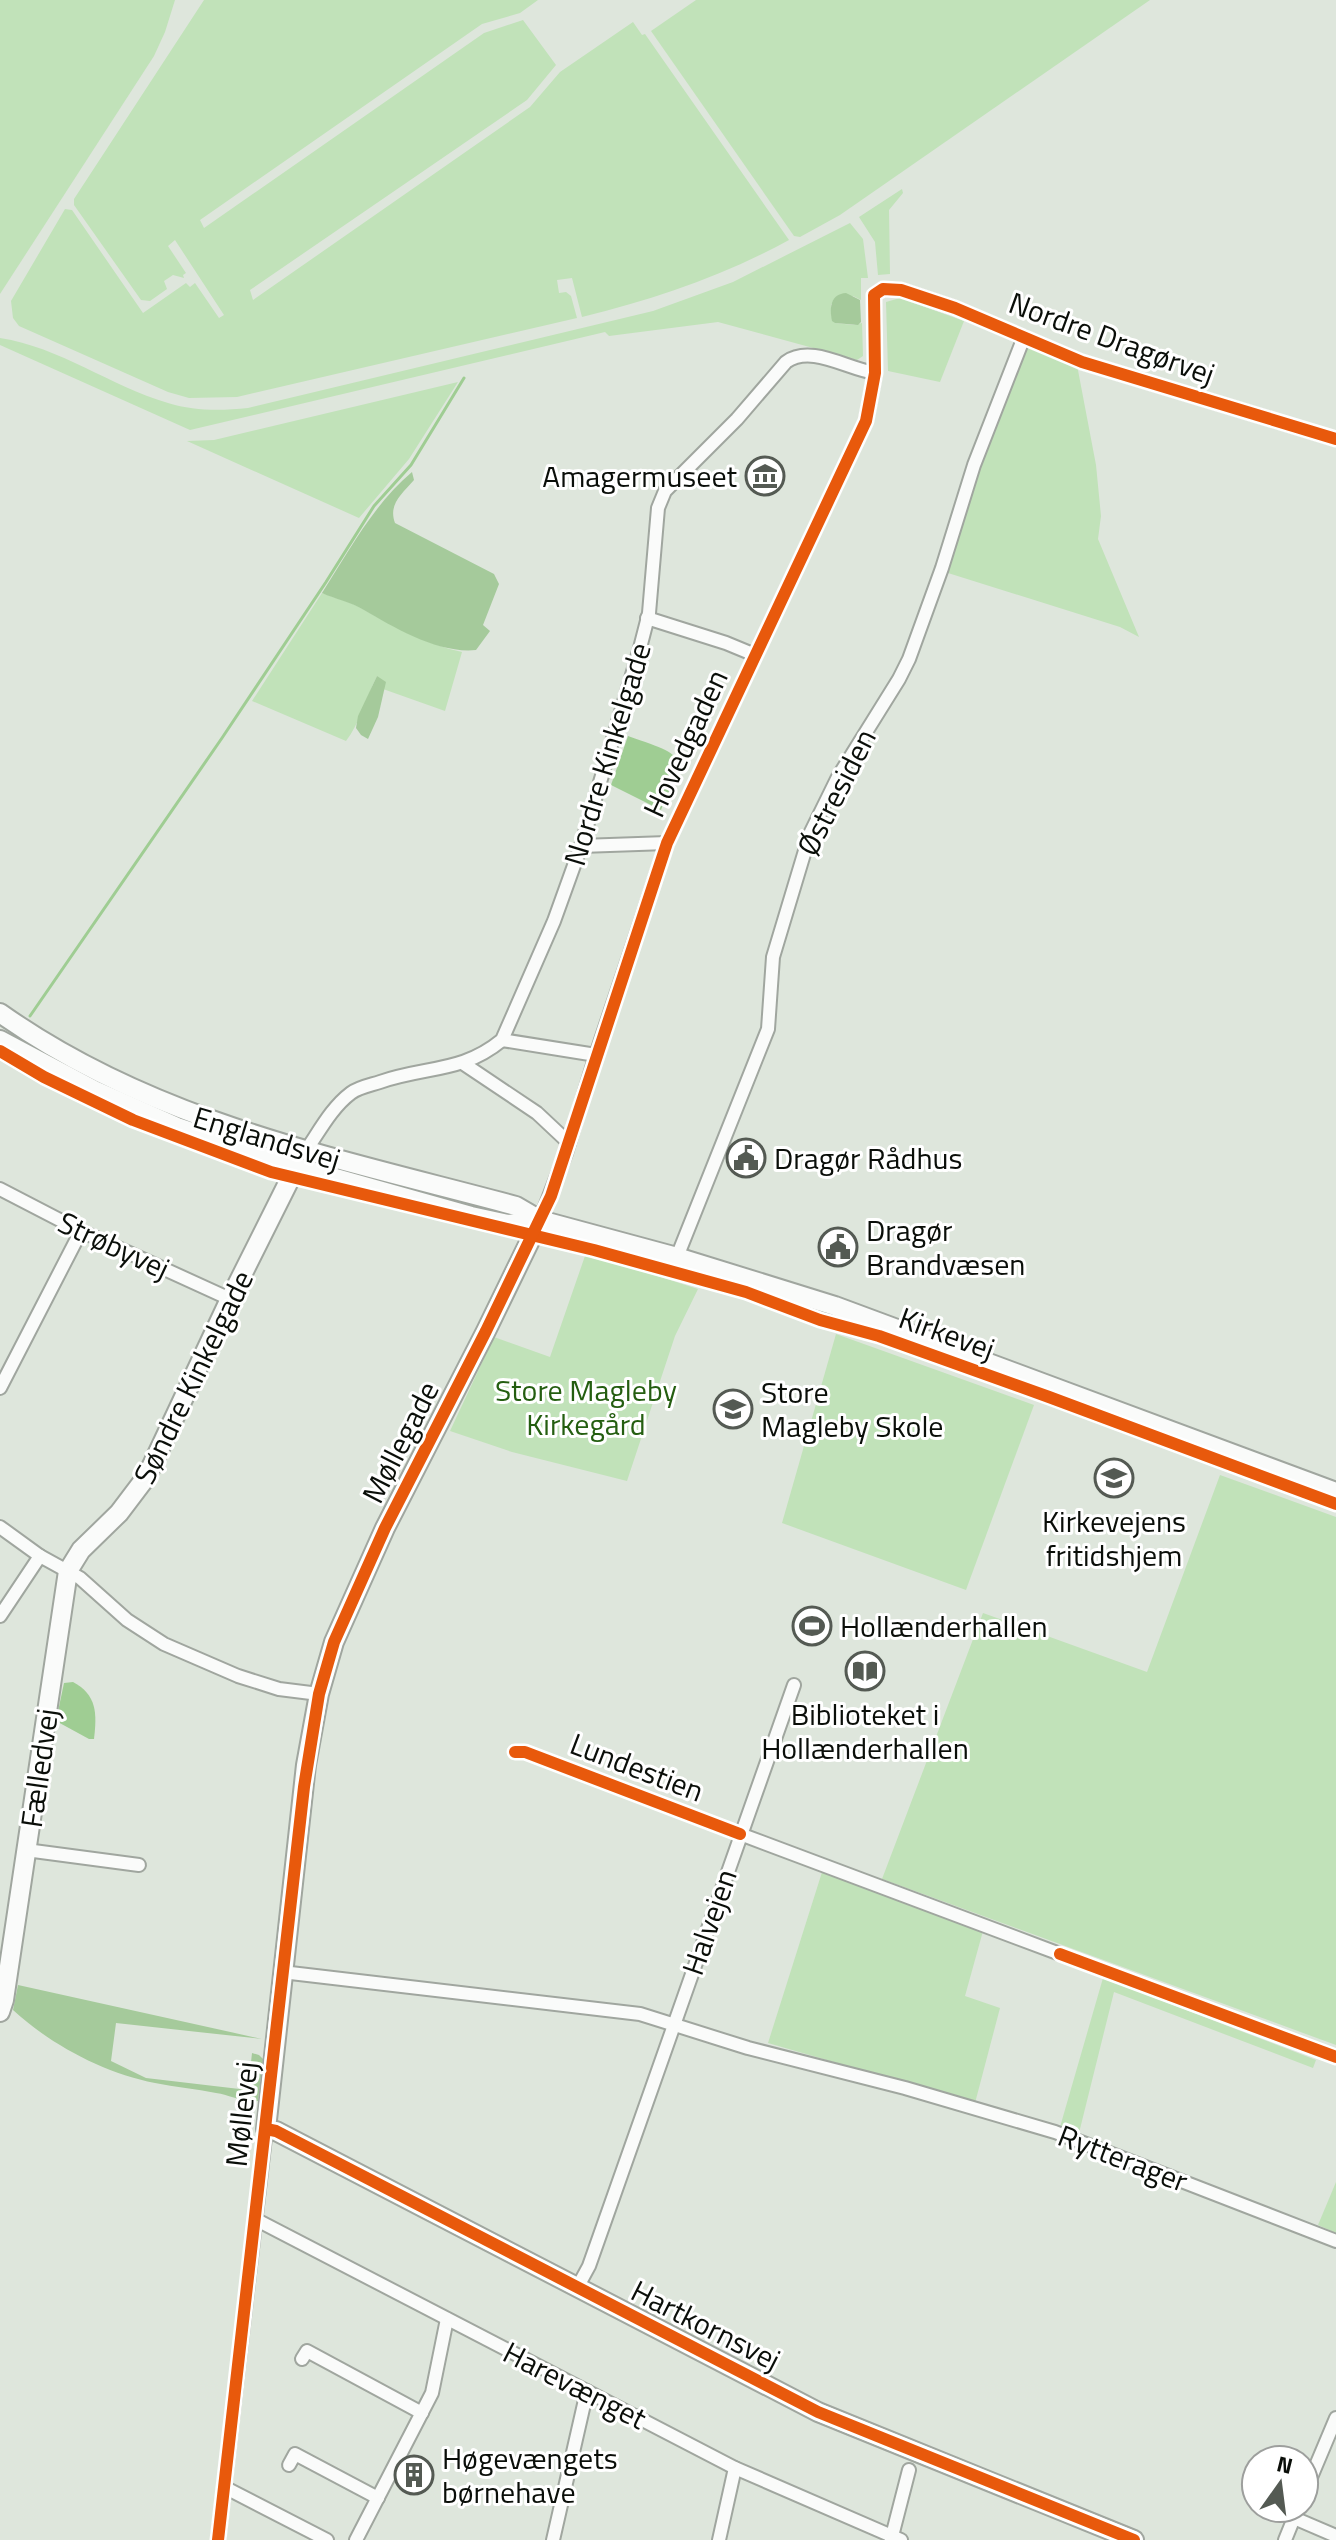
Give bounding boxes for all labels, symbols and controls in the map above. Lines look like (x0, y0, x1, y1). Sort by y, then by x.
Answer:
street label: Nordre Dragørvej (1003, 279, 1221, 397)
place label: Amagermuseet (542, 453, 737, 499)
museum icon: Amagermuseet (744, 455, 786, 497)
street label: Nordre Kinkelgade (551, 637, 663, 871)
street label: Hovedgaden (631, 661, 739, 825)
street label: Østresiden (784, 720, 888, 864)
street label: Englandsvej (188, 1094, 346, 1182)
place label: Dragør Rådhus (774, 1135, 962, 1181)
public building icon: Dragør Rådhus (725, 1137, 767, 1179)
street label: Strøbyvej (51, 1199, 177, 1291)
place label: Dragør Brandvæsen (866, 1207, 1025, 1287)
public building icon: Dragør Brandvæsen (817, 1226, 859, 1268)
street label: Søndre Kinkelgade (121, 1262, 265, 1492)
street label: Kirkevej (893, 1294, 1001, 1372)
park label: Store Magleby Kirkegård (495, 1367, 677, 1447)
place label: Store Magleby Skole (761, 1369, 944, 1449)
street label: Møllegade (350, 1373, 450, 1511)
school or university icon: Store Magleby Skole (712, 1388, 754, 1430)
school or university icon: Kirkevejens fritidshjem (1093, 1457, 1135, 1499)
place label: Kirkevejens fritidshjem (1042, 1498, 1186, 1578)
place label: Hollænderhallen (840, 1603, 1048, 1649)
sports icon: Hollænderhallen (791, 1605, 833, 1647)
library icon: Biblioteket i Hollænderhallen (844, 1650, 886, 1692)
place label: Biblioteket i Hollænderhallen (761, 1691, 969, 1771)
street label: Fælledvej (8, 1706, 70, 1830)
street label: Lundestien (564, 1721, 710, 1813)
street label: Halvejen (669, 1863, 749, 1981)
street label: Møllevej (213, 2059, 269, 2169)
street label: Rytterager (1051, 2112, 1195, 2204)
street label: Hartkornsvej (623, 2268, 789, 2382)
street label: Harevænget (495, 2329, 655, 2441)
place label: Høgevængets børnehave (442, 2435, 618, 2515)
north arrow (1240, 2444, 1320, 2524)
text: N (1273, 2446, 1296, 2483)
building icon: Høgevængets børnehave (393, 2454, 435, 2496)

